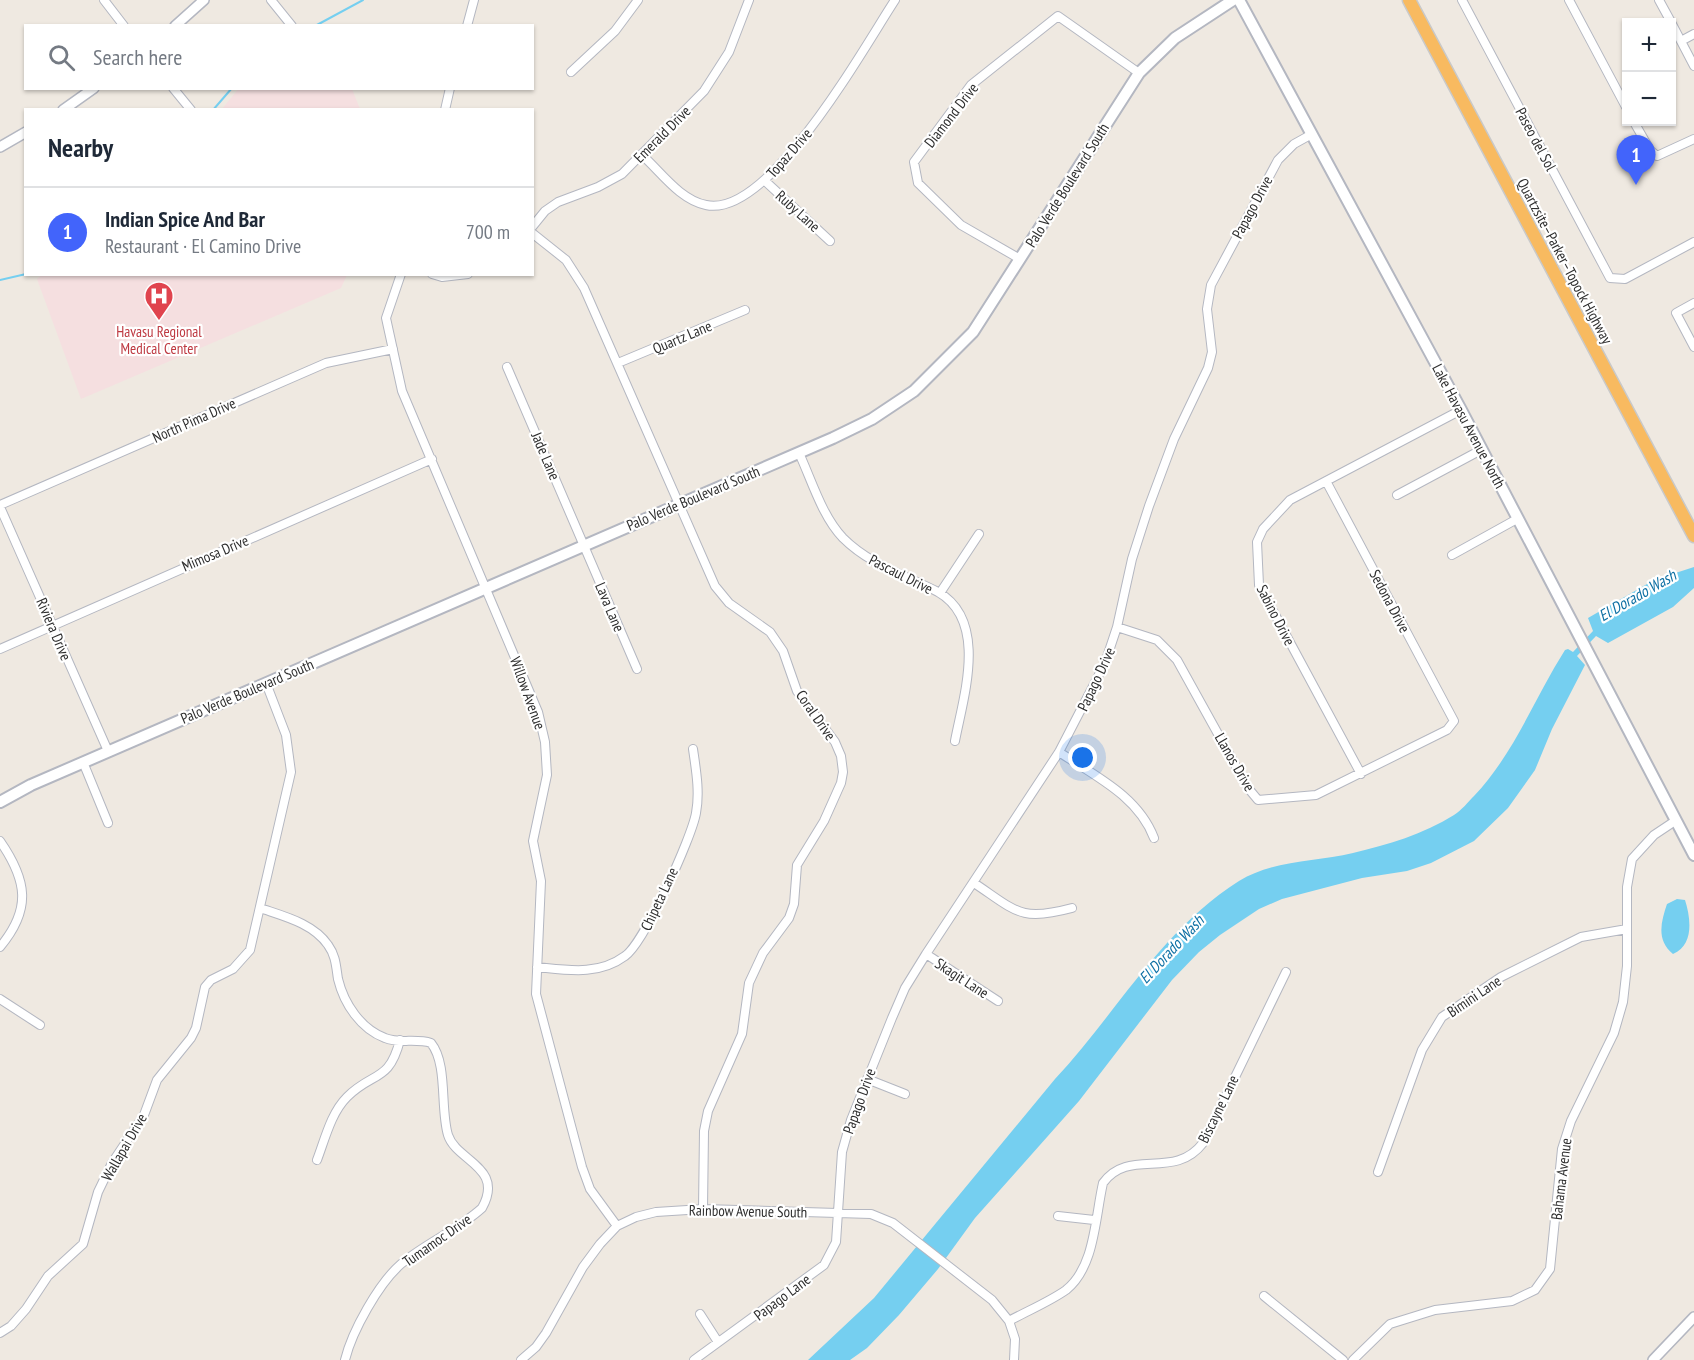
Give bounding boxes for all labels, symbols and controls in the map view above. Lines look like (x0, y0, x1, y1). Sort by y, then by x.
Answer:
map controls (1622, 18, 1676, 126)
button: + (1622, 18, 1676, 72)
search box (24, 24, 534, 90)
icon: search (45, 41, 78, 74)
text: Search here (93, 43, 182, 71)
button: − (1622, 72, 1676, 126)
street label: Diamond Drive (920, 79, 982, 151)
street label: Emerald Drive (629, 101, 695, 167)
street label: Paseo del Sol (1511, 104, 1561, 174)
street label: Palo Verde Boulevard South (1021, 119, 1113, 251)
street label: Topaz Drive (762, 124, 816, 182)
text: Nearby (48, 131, 113, 164)
pin: 1 (1616, 136, 1656, 185)
street label: Papago Drive (1228, 172, 1276, 242)
street label: Quartzsite–Parker–Topock Highway (1513, 175, 1617, 347)
street label: Ruby Lane (772, 186, 824, 236)
text: Indian Spice And Bar (105, 205, 265, 233)
text: 1 (63, 219, 72, 245)
text: 700 m (466, 219, 510, 245)
text: Restaurant · El Camino Drive (105, 233, 301, 259)
hospital icon: Havasu Regional Medical Center (143, 280, 175, 322)
street label: Quartz Lane (650, 316, 714, 358)
place label: Havasu Regional Medical Center (116, 322, 202, 358)
street label: Lake Havasu Avenue North (1428, 361, 1510, 491)
street label: North Pima Drive (149, 393, 239, 447)
street label: Jade Lane (527, 428, 565, 483)
street label: Palo Verde Boulevard South (624, 461, 762, 535)
street label: Mimosa Drive (179, 530, 251, 576)
street label: Pascaul Drive (866, 550, 936, 598)
water label: El Dorado Wash (1595, 564, 1680, 625)
street label: Sedona Drive (1366, 566, 1414, 636)
street label: Lava Lane (591, 579, 629, 635)
street label: Sabino Drive (1253, 581, 1299, 649)
street label: Riviera Drive (32, 595, 76, 663)
street label: Papago Drive (1073, 644, 1119, 714)
street label: Palo Verde Boulevard South (178, 654, 316, 728)
street label: Willow Avenue (506, 654, 550, 732)
street label: Coral Drive (792, 686, 840, 744)
street label: Llanos Drive (1211, 729, 1259, 795)
your location (1068, 743, 1097, 772)
street label: Chipeta Lane (636, 864, 682, 934)
water label: El Dorado Wash (1134, 910, 1208, 987)
street label: Skagit Lane (932, 954, 992, 1002)
street label: Bimini Lane (1443, 971, 1505, 1021)
street label: Papago Drive (838, 1066, 880, 1136)
street label: Biscayne Lane (1193, 1072, 1243, 1146)
street label: Wallapai Drive (97, 1110, 151, 1184)
street label: Bahama Avenue (1547, 1137, 1575, 1221)
street label: Rainbow Avenue South (689, 1200, 807, 1222)
street label: Tumamoc Drive (399, 1209, 475, 1271)
street label: Papago Lane (750, 1270, 814, 1324)

